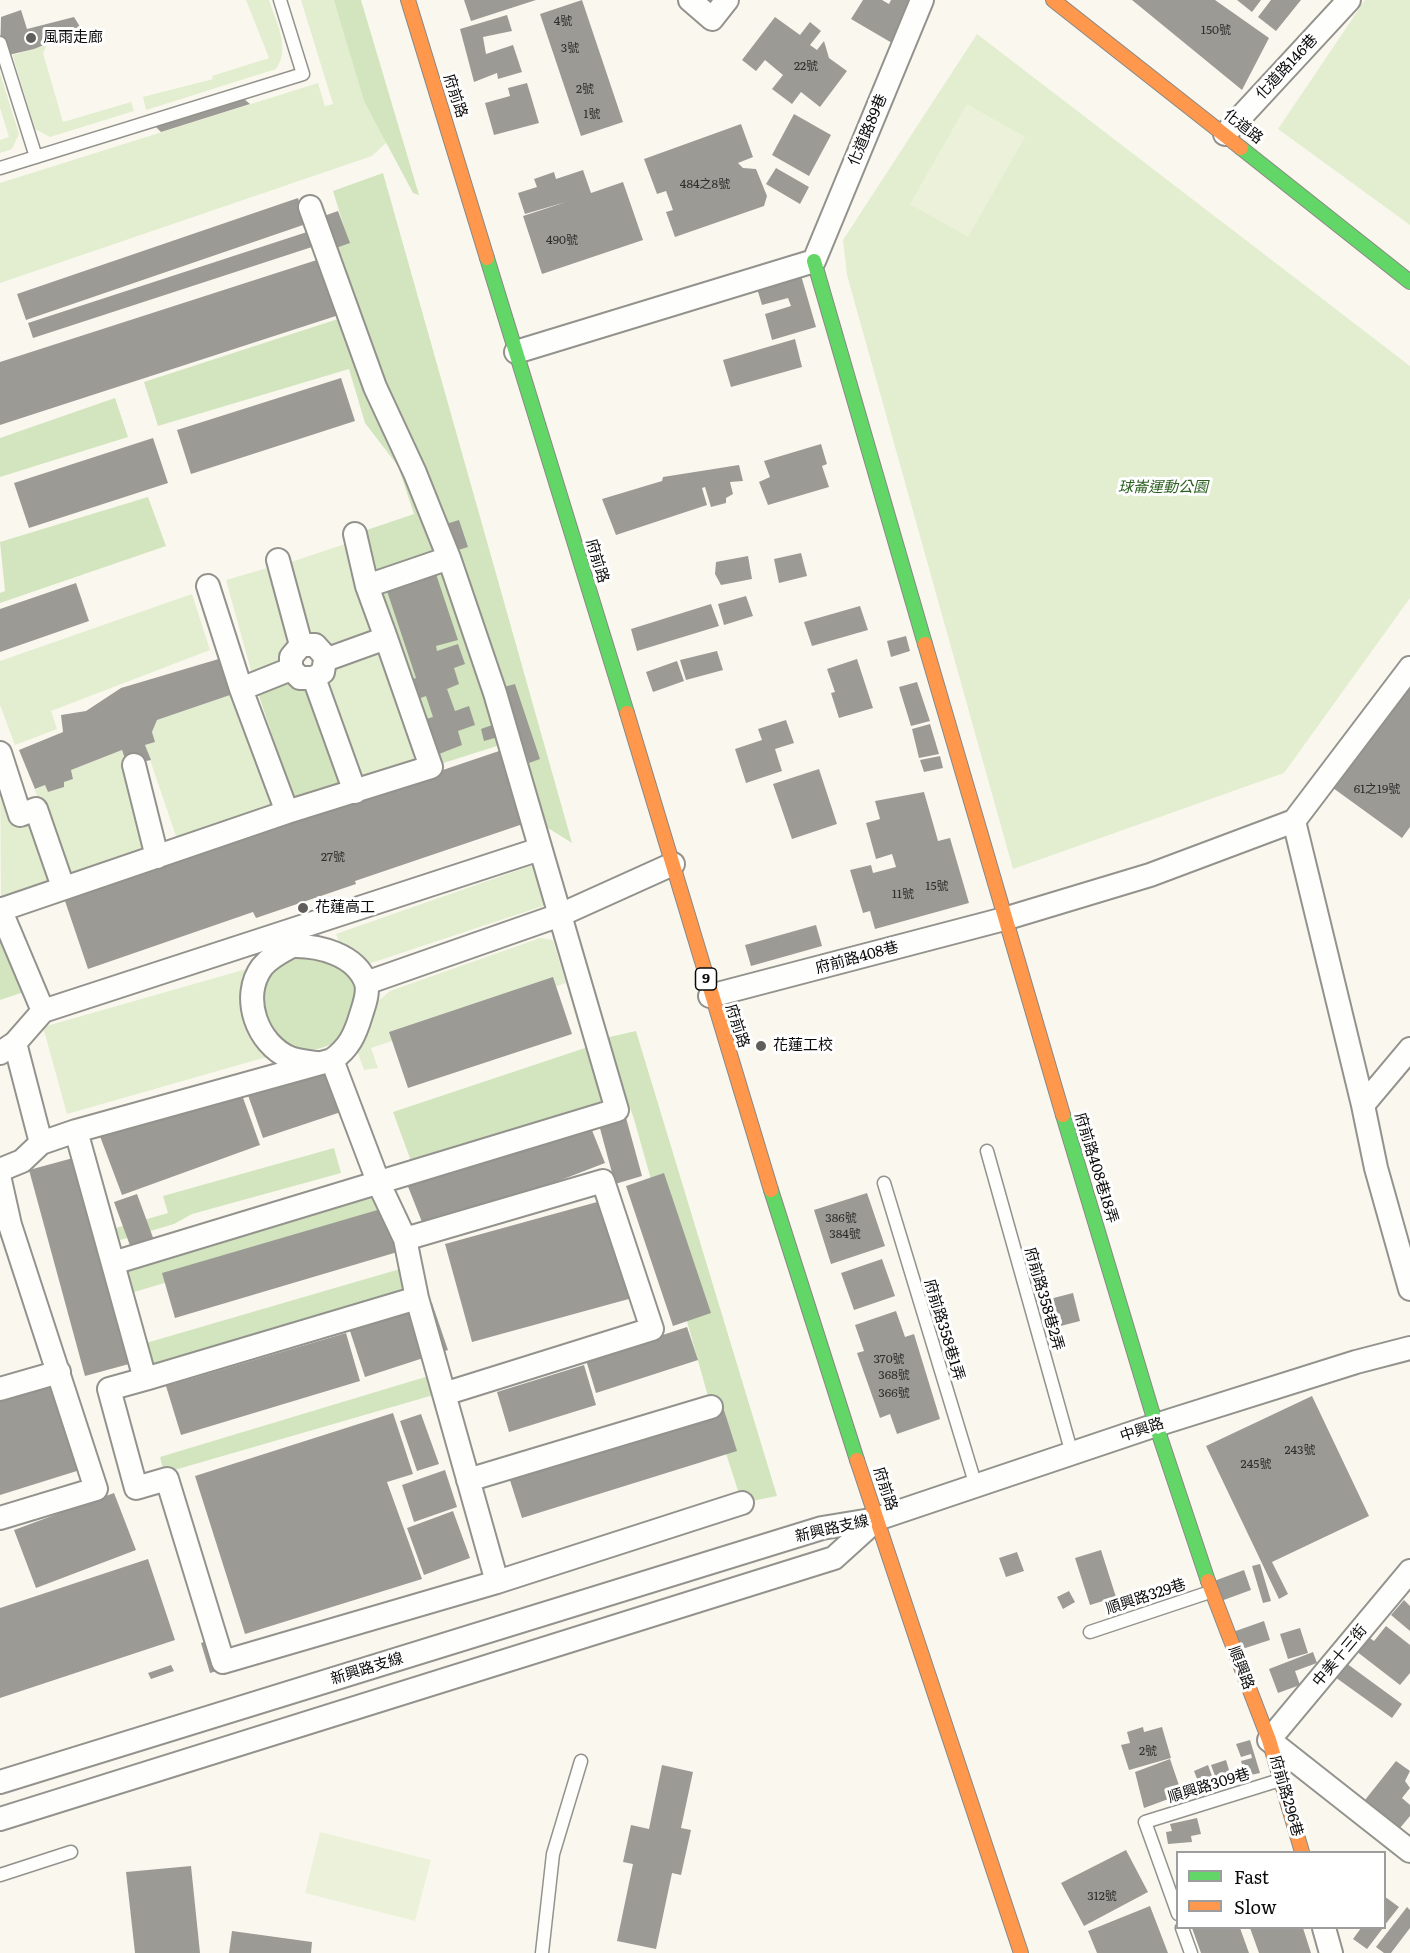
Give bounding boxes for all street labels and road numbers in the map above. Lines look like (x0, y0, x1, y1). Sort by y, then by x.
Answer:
street label: 化道路146巷 (1253, 31, 1321, 103)
street label: 府前路 (439, 72, 471, 120)
street label: 化道路89巷 (845, 91, 891, 169)
street label: 化道路 (1220, 106, 1266, 148)
street label: 府前路 (582, 537, 612, 585)
street label: 府前路408巷 (814, 938, 900, 978)
road number: 9 (696, 968, 716, 990)
street label: 府前路 (721, 1002, 753, 1050)
street label: 府前路408巷18弄 (1071, 1111, 1121, 1225)
street label: 府前路358巷2弄 (1021, 1245, 1067, 1353)
street label: 府前路358巷1弄 (920, 1277, 968, 1383)
street label: 中興路 (1118, 1414, 1166, 1446)
street label: 府前路 (869, 1465, 901, 1513)
street label: 新興路支線 (793, 1512, 871, 1546)
street label: 順興路329巷 (1104, 1576, 1188, 1618)
street label: 中美十三街 (1309, 1621, 1371, 1691)
street label: 順興路 (1225, 1644, 1257, 1692)
street label: 新興路支線 (329, 1649, 405, 1689)
street label: 府前路296巷 (1266, 1753, 1306, 1839)
street label: 順興路309巷 (1166, 1765, 1252, 1807)

